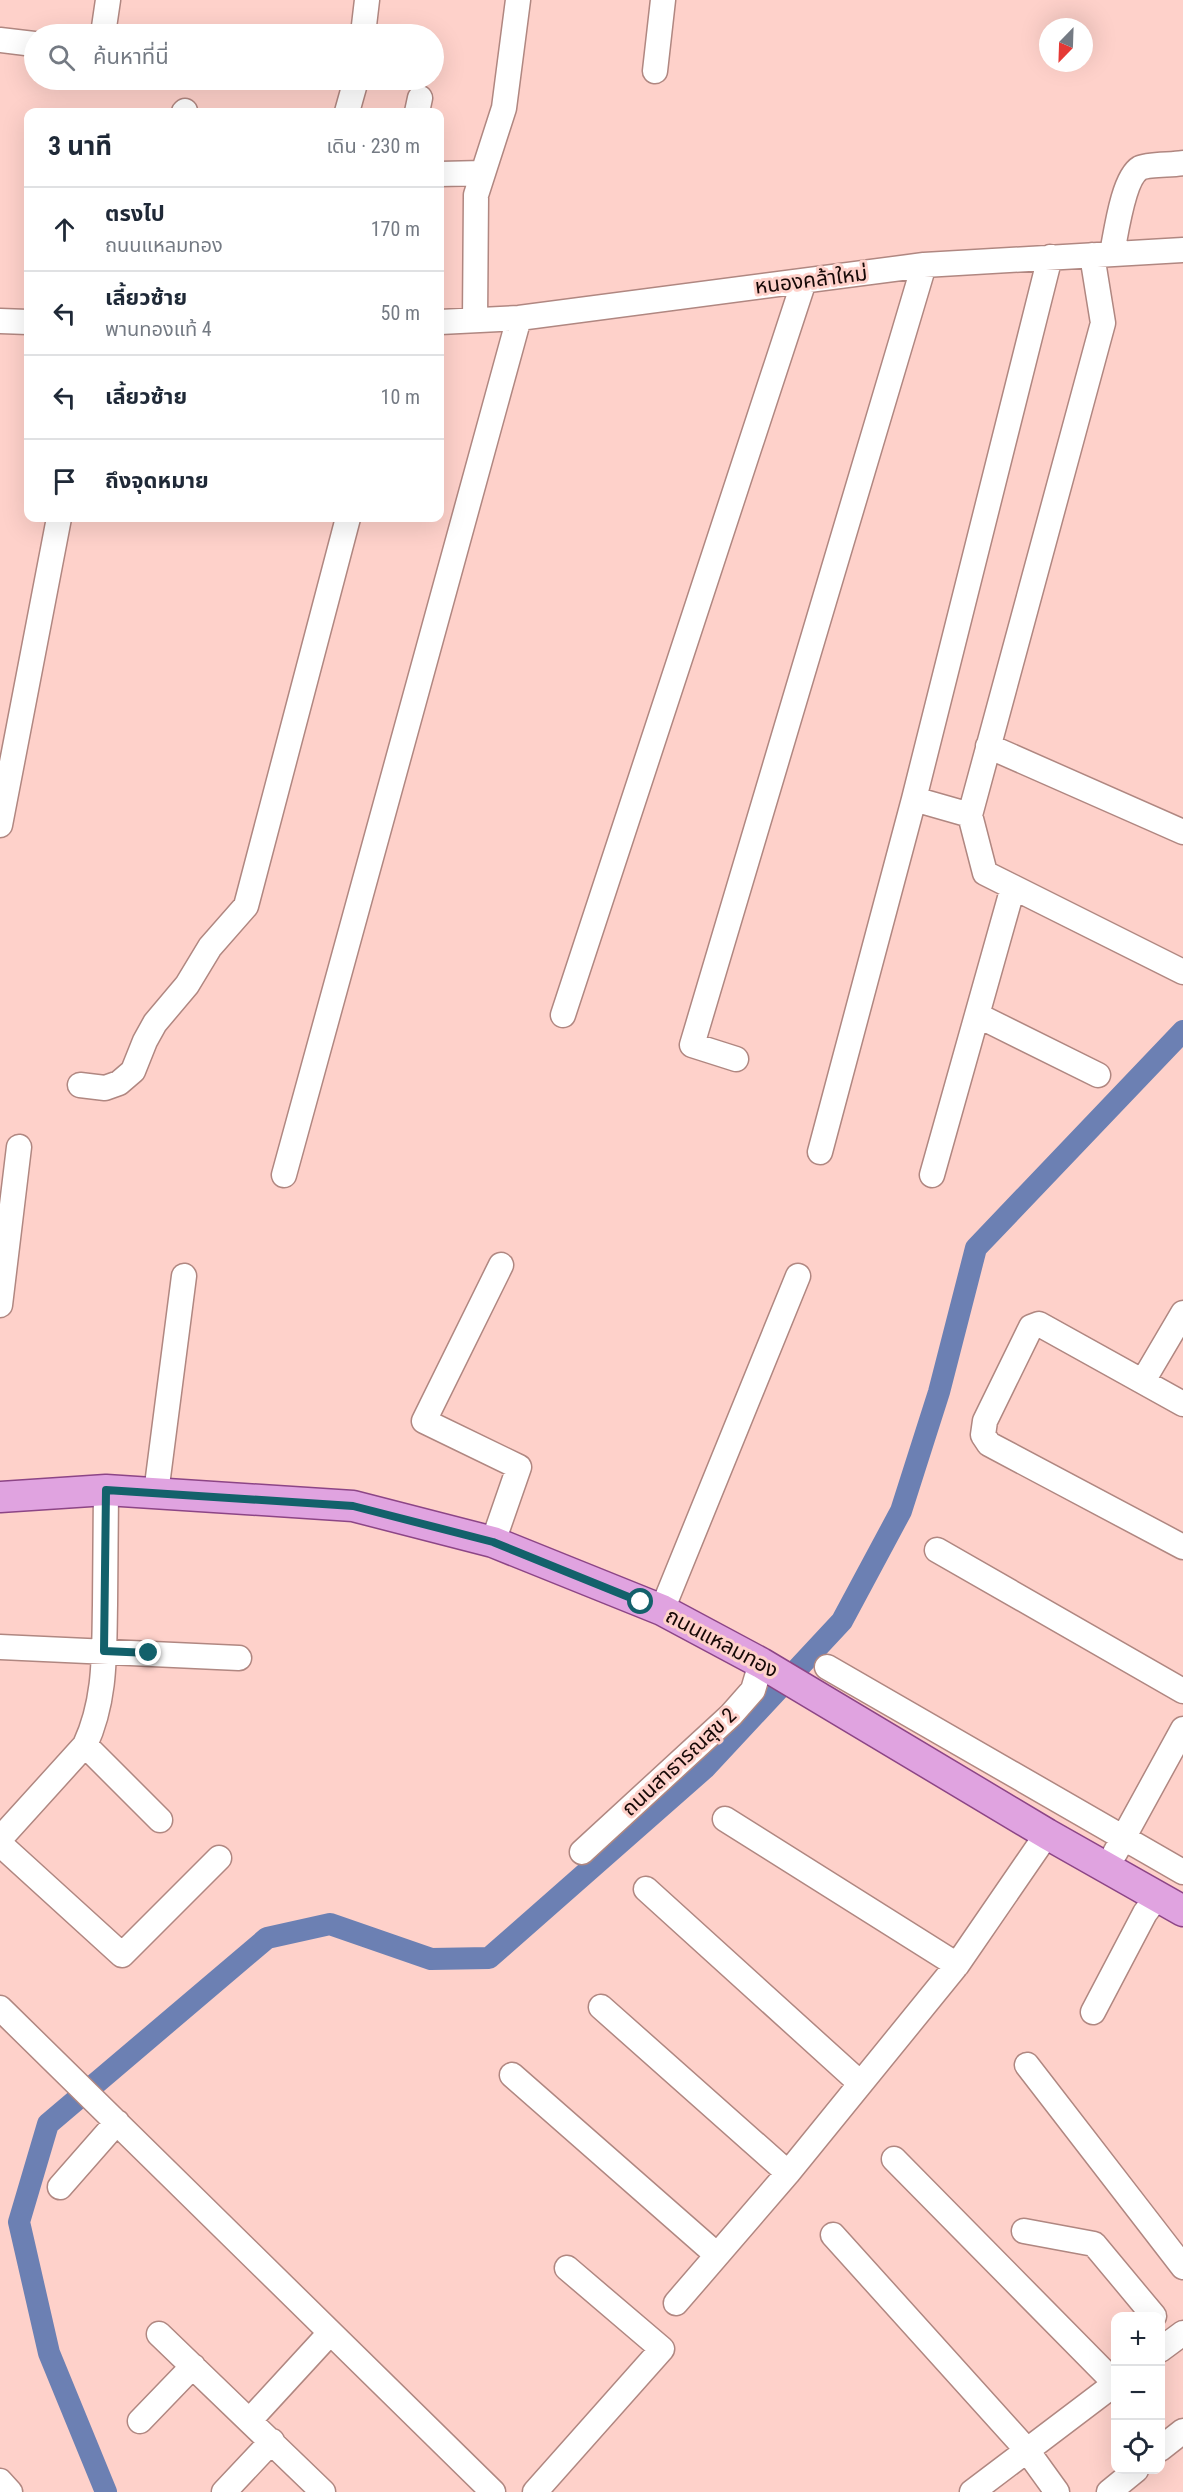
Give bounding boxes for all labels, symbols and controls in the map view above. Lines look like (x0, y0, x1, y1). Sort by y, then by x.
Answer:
north arrow (1039, 18, 1093, 72)
search box (24, 24, 444, 90)
icon: search (45, 41, 78, 74)
text: ค้นหาที่นี่ (93, 44, 169, 69)
text: 3 นาที (48, 131, 112, 161)
text: เดิน · 230 m (326, 134, 420, 158)
text: ตรงไป (105, 201, 165, 226)
icon: ahead (48, 213, 81, 246)
text: 170 m (371, 217, 420, 241)
text: ถนนแหลมทอง (105, 233, 223, 257)
street label: หนองคล้าใหม่ (753, 261, 869, 299)
text: เลี้ยวซ้าย (105, 285, 187, 310)
icon: left (48, 297, 81, 330)
text: 50 m (381, 301, 420, 325)
text: พานทองแท้ 4 (105, 317, 212, 341)
icon: left (48, 381, 81, 414)
text: เลี้ยวซ้าย (105, 384, 187, 409)
text: 10 m (381, 385, 420, 409)
icon: arrive (48, 465, 81, 498)
text: ถึงจุดหมาย (105, 468, 209, 493)
route start (627, 1588, 653, 1614)
street label: ถนนแหลมทอง (662, 1603, 782, 1683)
route end (135, 1639, 161, 1665)
street label: ถนนสาธารณสุข 2 (617, 1703, 742, 1822)
map controls (1111, 2312, 1165, 2474)
button: + (1111, 2312, 1165, 2366)
button: − (1111, 2366, 1165, 2420)
button: locate (1111, 2420, 1165, 2474)

